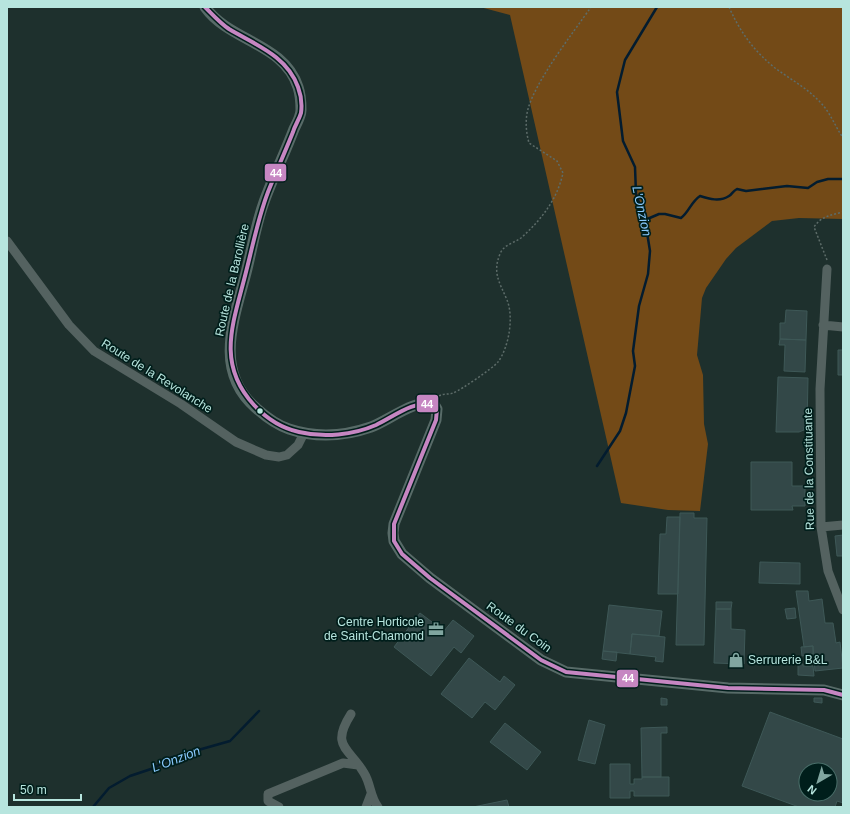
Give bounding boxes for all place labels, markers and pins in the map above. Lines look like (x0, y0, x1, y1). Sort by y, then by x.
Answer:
unlabelled marker (255, 406, 265, 416)
place label: Centre Horticole de Saint-Chamond (324, 615, 424, 643)
office icon: Centre Horticole de Saint-Chamond (427, 620, 445, 638)
shop icon: Serrurerie B&L (727, 651, 745, 669)
place label: Serrurerie B&L (748, 653, 828, 667)

